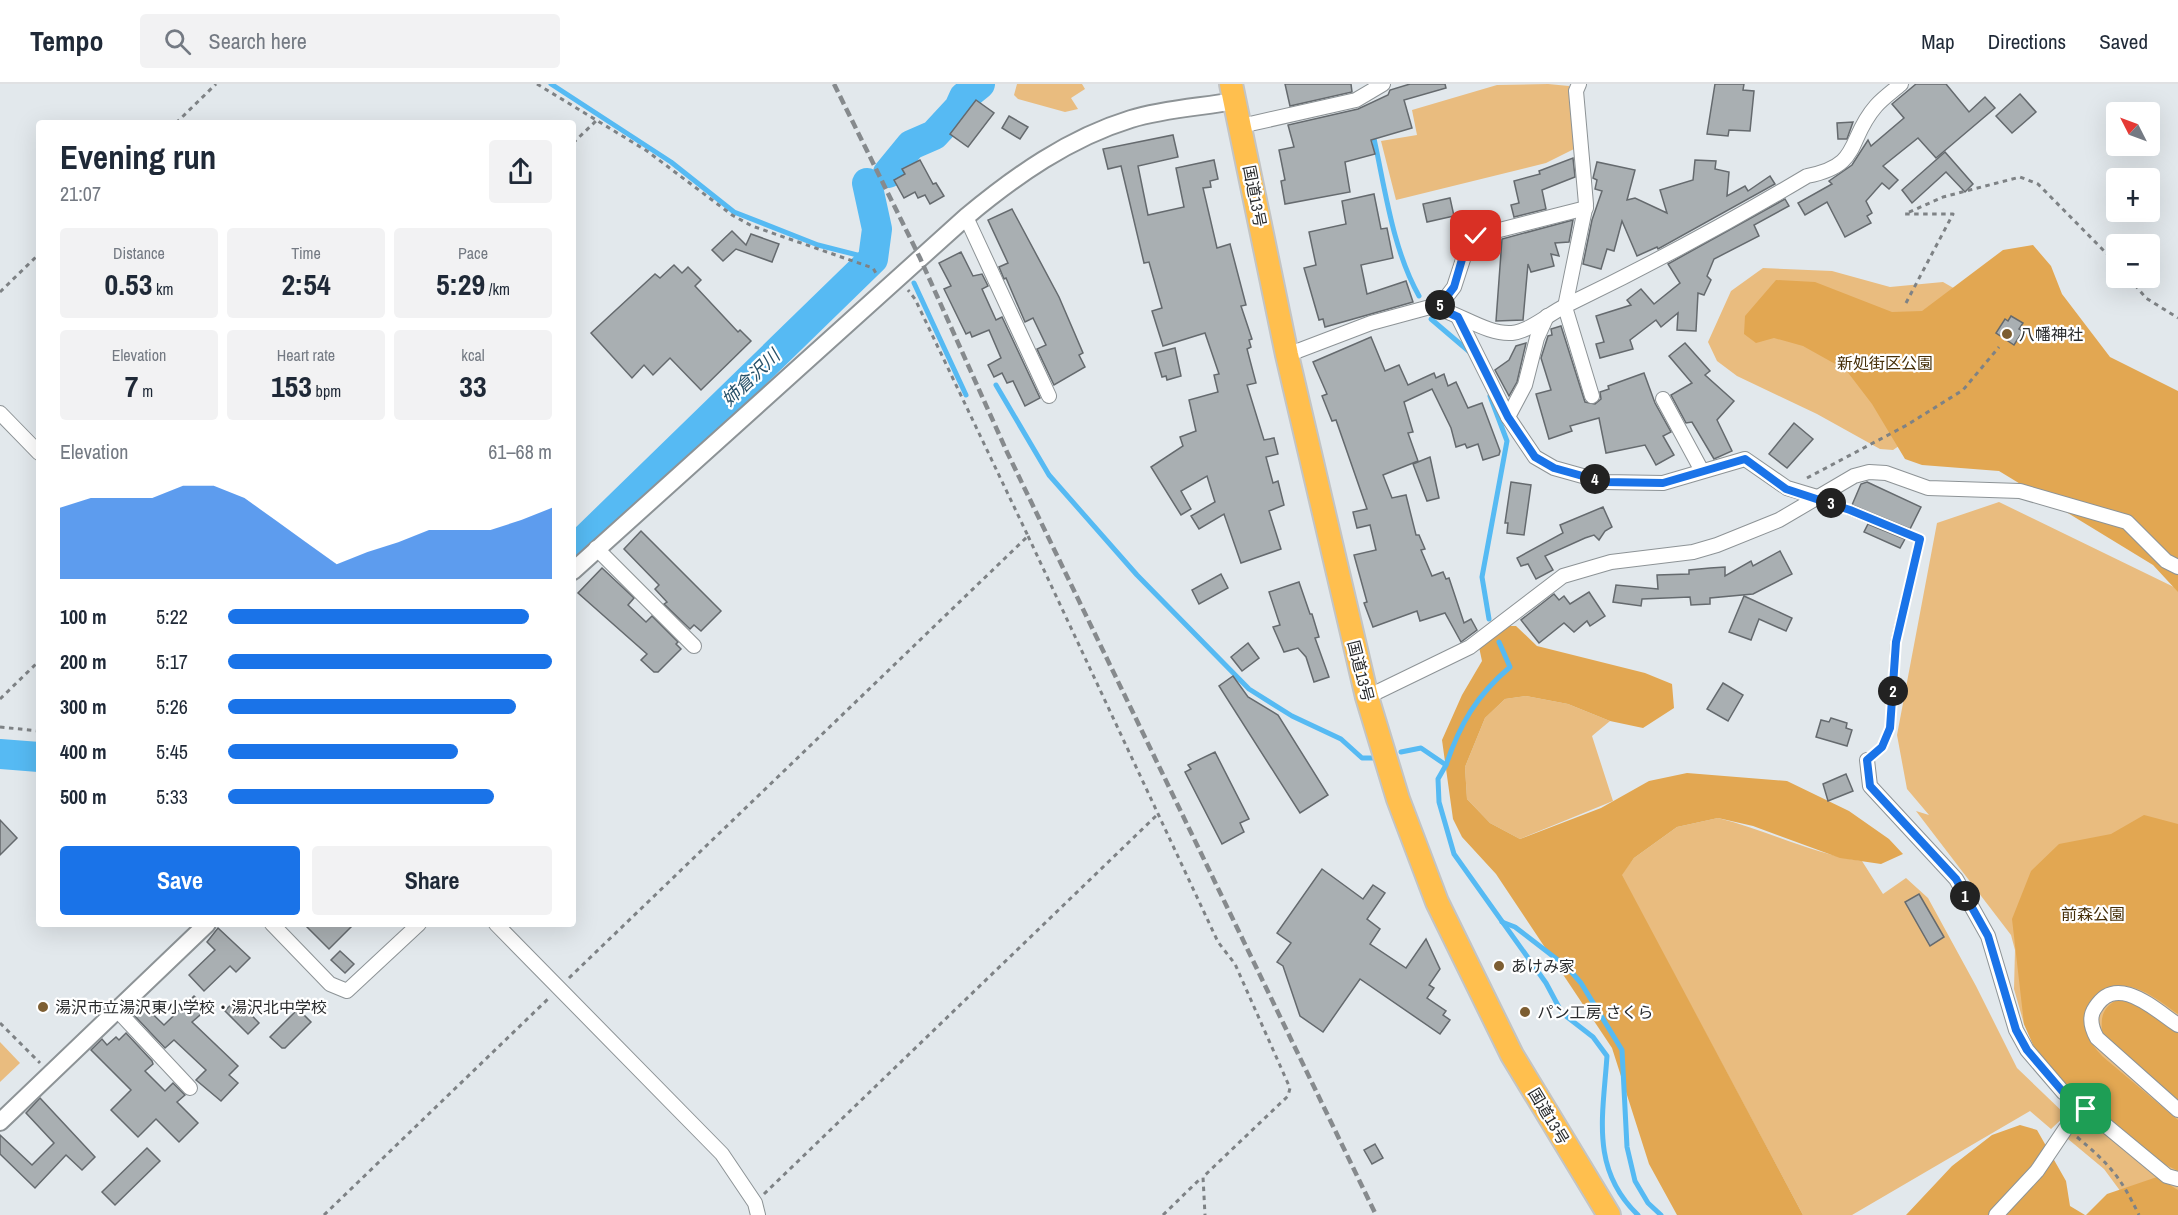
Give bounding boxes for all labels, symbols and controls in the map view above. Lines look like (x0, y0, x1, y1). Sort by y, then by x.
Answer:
search box (140, 14, 560, 68)
text: Tempo (30, 22, 104, 60)
icon: search (161, 25, 194, 58)
text: Search here (209, 26, 307, 56)
text: Map (1921, 27, 1955, 56)
text: Directions (1988, 27, 2066, 56)
text: Saved (2099, 27, 2148, 56)
north arrow (2106, 102, 2160, 156)
map controls (2106, 102, 2160, 288)
text: Evening run (60, 135, 216, 179)
button: share (489, 140, 552, 203)
street label: 国道13号 (1238, 163, 1272, 229)
button: + (2106, 168, 2160, 222)
text: 21:07 (60, 180, 101, 207)
pin (1450, 210, 1501, 261)
icon: check (1459, 219, 1492, 252)
button: − (2106, 234, 2160, 288)
text: Distance (113, 242, 165, 264)
text: Time (291, 242, 321, 264)
text: Pace (458, 242, 488, 264)
text: 0.53 (104, 264, 152, 304)
text: 2:54 (281, 264, 331, 304)
text: 5:29 (436, 264, 485, 304)
text: km (152, 278, 174, 300)
text: /km (485, 278, 510, 300)
pin: 5 (1425, 290, 1455, 320)
text: 5 (1436, 294, 1444, 316)
place label: 八幡神社 (2019, 323, 2083, 345)
marker: 八幡神社 (2000, 327, 2014, 341)
water label: 姉倉沢川 (716, 342, 787, 412)
text: Elevation (112, 344, 166, 366)
text: Heart rate (277, 344, 335, 366)
text: kcal (461, 344, 485, 366)
park label: 新処街区公園 (1837, 352, 1933, 374)
text: 7 (125, 366, 139, 406)
text: 153 (271, 366, 312, 406)
text: 33 (459, 366, 487, 406)
text: m (139, 380, 153, 402)
text: bpm (312, 380, 341, 402)
text: Elevation (60, 438, 128, 465)
text: 61–68 m (488, 438, 552, 465)
pin: 4 (1580, 464, 1610, 494)
text: 4 (1591, 468, 1599, 490)
pin: 3 (1816, 488, 1846, 518)
text: 3 (1827, 492, 1835, 514)
text: 100 m (60, 603, 107, 630)
text: 5:22 (156, 603, 188, 630)
street label: 国道13号 (1343, 638, 1379, 704)
text: 200 m (60, 648, 107, 675)
text: 5:17 (156, 648, 188, 675)
pin: 2 (1878, 676, 1908, 706)
text: 2 (1889, 680, 1897, 702)
text: 300 m (60, 693, 107, 720)
text: 5:26 (156, 693, 188, 720)
text: 400 m (60, 738, 107, 765)
text: 5:45 (156, 738, 188, 765)
text: 500 m (60, 783, 107, 810)
text: 5:33 (156, 783, 188, 810)
button: Save (60, 846, 300, 915)
button: Share (312, 846, 552, 915)
pin: 1 (1950, 881, 1980, 911)
text: 1 (1961, 885, 1969, 907)
park label: 前森公園 (2061, 903, 2125, 925)
place label: あけみ家 (1511, 955, 1575, 977)
marker: あけみ家 (1492, 959, 1506, 973)
place label: 湯沢市立湯沢東小学校・湯沢北中学校 (55, 996, 327, 1018)
marker: 湯沢市立湯沢東小学校・湯沢北中学校 (36, 1000, 50, 1014)
place label: パン工房 さくら (1537, 1001, 1653, 1023)
marker: パン工房 さくら (1518, 1005, 1532, 1019)
pin (2060, 1083, 2111, 1134)
street label: 国道13号 (1523, 1084, 1575, 1148)
icon: arrive (2069, 1092, 2102, 1125)

